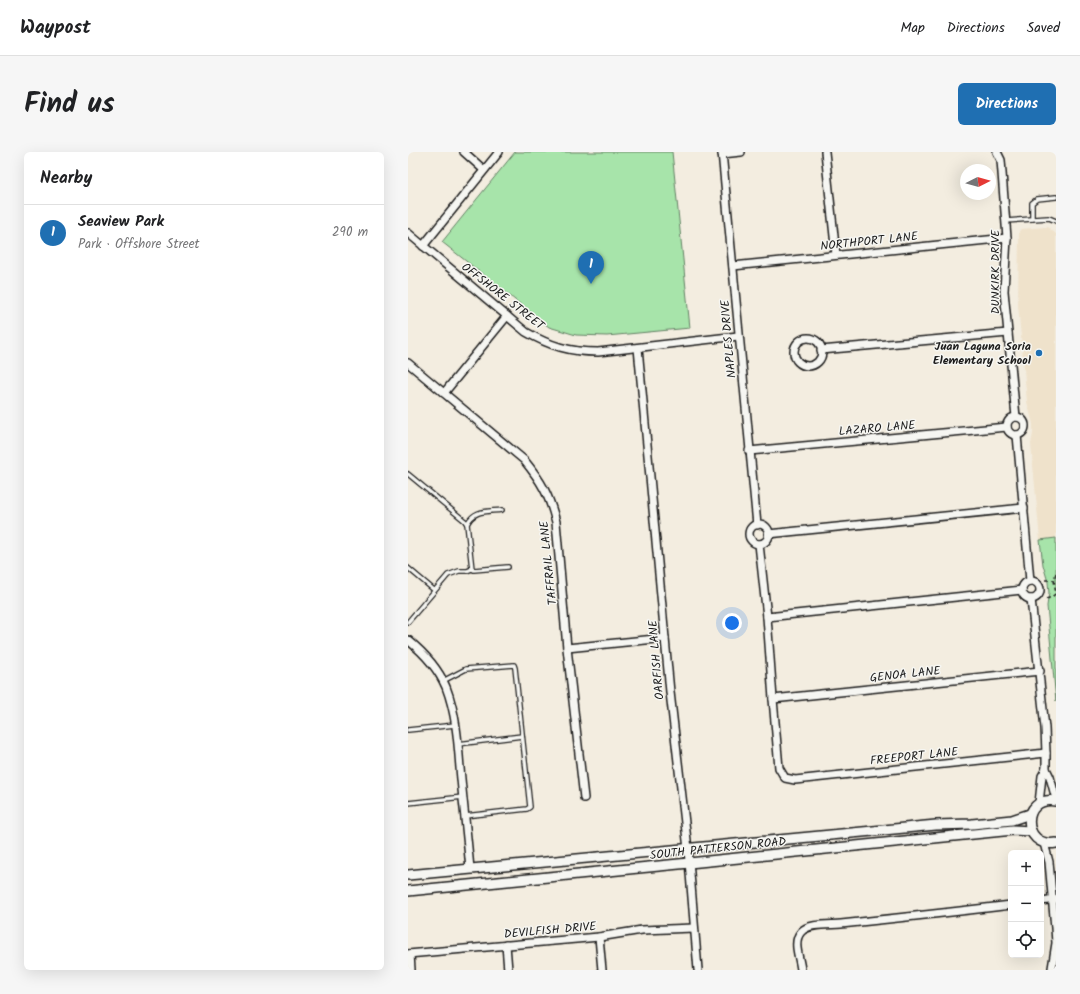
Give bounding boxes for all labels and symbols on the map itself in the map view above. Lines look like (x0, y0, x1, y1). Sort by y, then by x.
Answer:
north arrow (960, 164, 996, 200)
street label: NORTHPORT LANE (819, 227, 920, 256)
street label: DUNKIRK DRIVE (986, 229, 1005, 314)
pin: 1 (578, 251, 604, 284)
street label: OFFSHORE STREET (457, 258, 549, 336)
street label: NAPLES DRIVE (716, 298, 741, 379)
place label: Juan Laguna Soria Elementary School (933, 337, 1032, 370)
marker: Juan Laguna Soria Elementary School (1034, 348, 1044, 358)
street label: LAZARO LANE (838, 416, 917, 441)
street label: TAFFRAIL LANE (535, 519, 562, 606)
your location (722, 613, 742, 633)
street label: OARFISH LANE (643, 618, 669, 701)
street label: GENOA LANE (869, 661, 942, 688)
street label: FREEPORT LANE (869, 742, 960, 771)
street label: SOUTH PATTERSON ROAD (649, 832, 787, 865)
street label: DEVILFISH DRIVE (503, 917, 598, 944)

